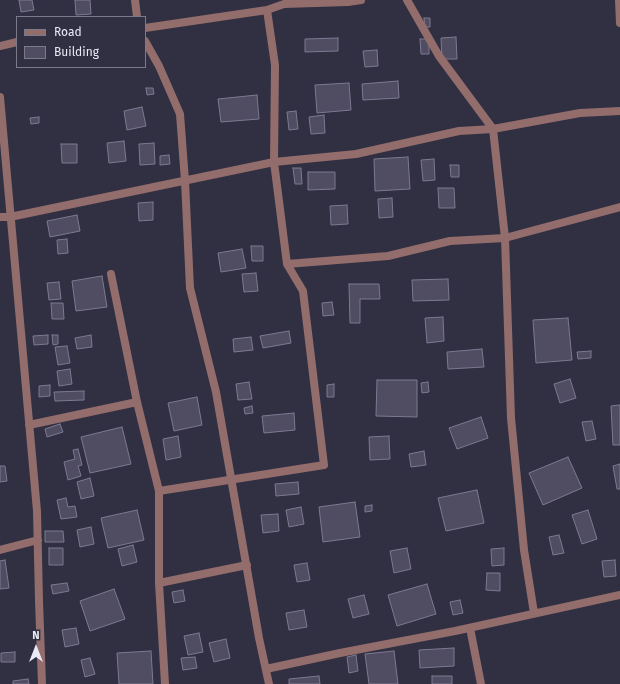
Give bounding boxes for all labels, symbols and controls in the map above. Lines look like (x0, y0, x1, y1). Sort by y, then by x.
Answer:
legend (16, 16, 146, 68)
text: Road (54, 25, 82, 39)
text: Building (54, 45, 99, 59)
north arrow (16, 628, 56, 668)
text: N (32, 629, 40, 642)

